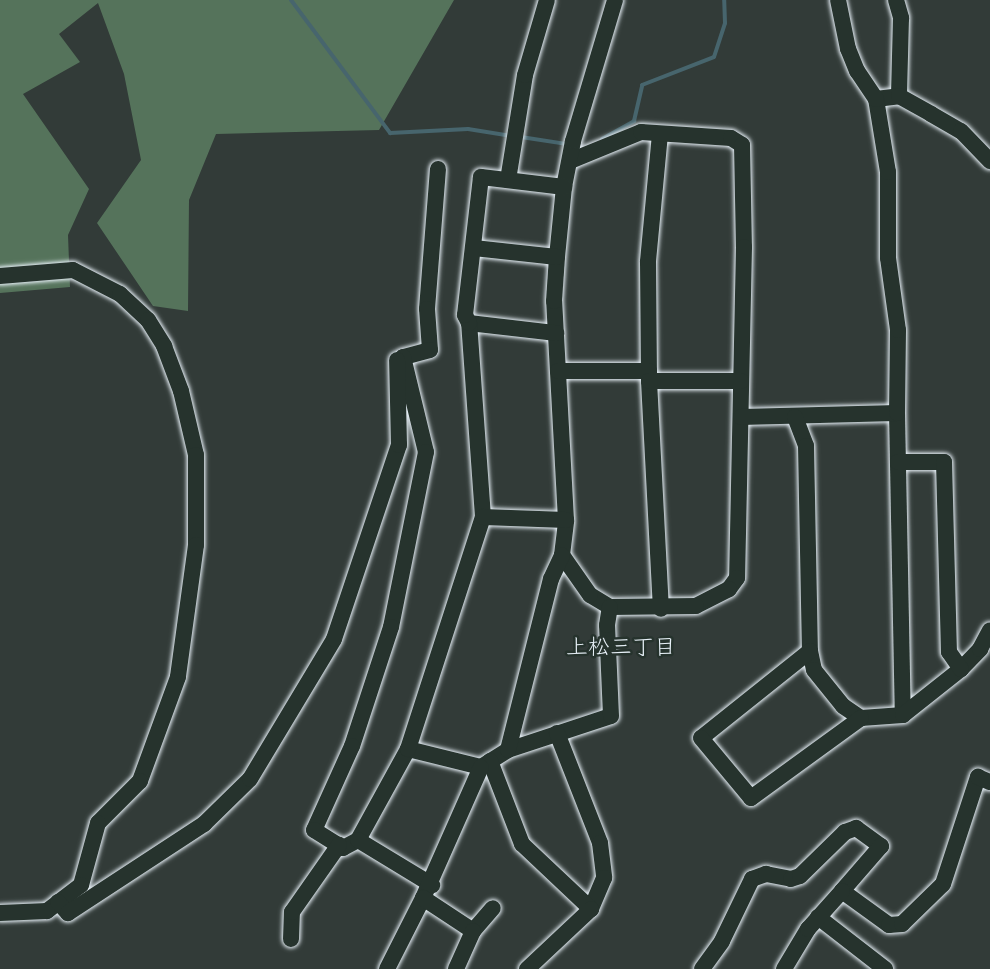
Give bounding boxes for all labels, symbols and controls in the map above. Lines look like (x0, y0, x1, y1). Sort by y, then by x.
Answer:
district label: 上松三丁目 (566, 638, 676, 664)

